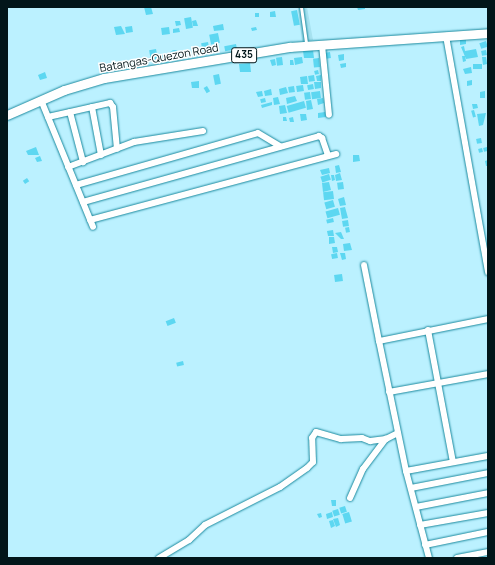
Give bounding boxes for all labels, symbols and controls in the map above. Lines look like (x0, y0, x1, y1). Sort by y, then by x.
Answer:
street label: Batangas-Quezon Road (99, 41, 219, 75)
road number: 435 (231, 47, 257, 63)

